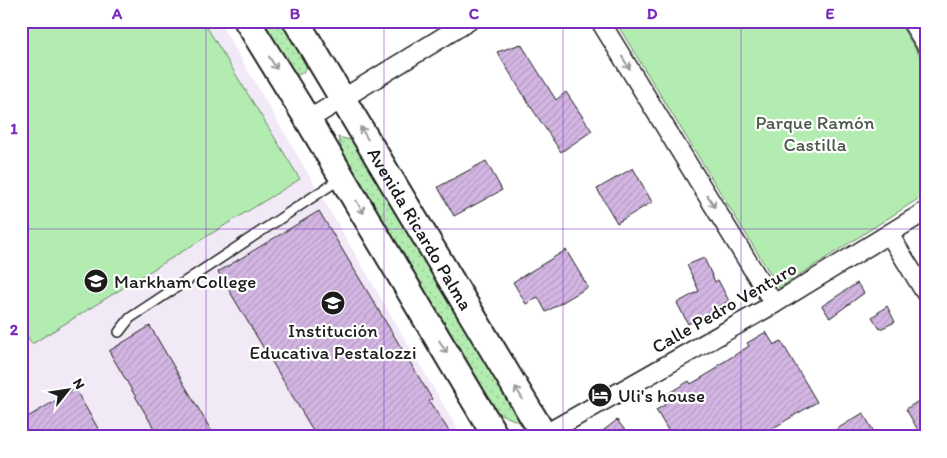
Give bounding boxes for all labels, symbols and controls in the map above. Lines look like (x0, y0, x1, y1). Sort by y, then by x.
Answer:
text: A (111, 4, 123, 23)
text: B (290, 4, 301, 23)
text: C (469, 4, 480, 23)
text: D (647, 4, 658, 23)
text: E (826, 4, 835, 23)
one-way arrow (268, 55, 278, 69)
one-way arrow (621, 55, 631, 69)
park label: Parque Ramón Castilla (755, 111, 875, 156)
text: 1 (10, 119, 18, 138)
one-way arrow (358, 126, 368, 140)
street label: Avenida Ricardo Palma (362, 143, 477, 314)
one-way arrow (706, 194, 716, 208)
one-way arrow (355, 200, 365, 214)
street label: Calle Pedro Venturo (648, 257, 801, 358)
school or university icon: Markham College (83, 268, 109, 294)
place label: Markham College (114, 270, 256, 293)
school or university icon: Institución Educativa Pestalozzi (320, 290, 346, 316)
place label: Institución Educativa Pestalozzi (249, 319, 417, 364)
text: 2 (10, 320, 19, 339)
one-way arrow (439, 340, 449, 354)
north arrow (42, 366, 92, 416)
text: N (69, 375, 89, 392)
hotel icon: Uli's house (587, 382, 613, 408)
place label: Uli's house (618, 384, 705, 407)
one-way arrow (513, 386, 523, 400)

